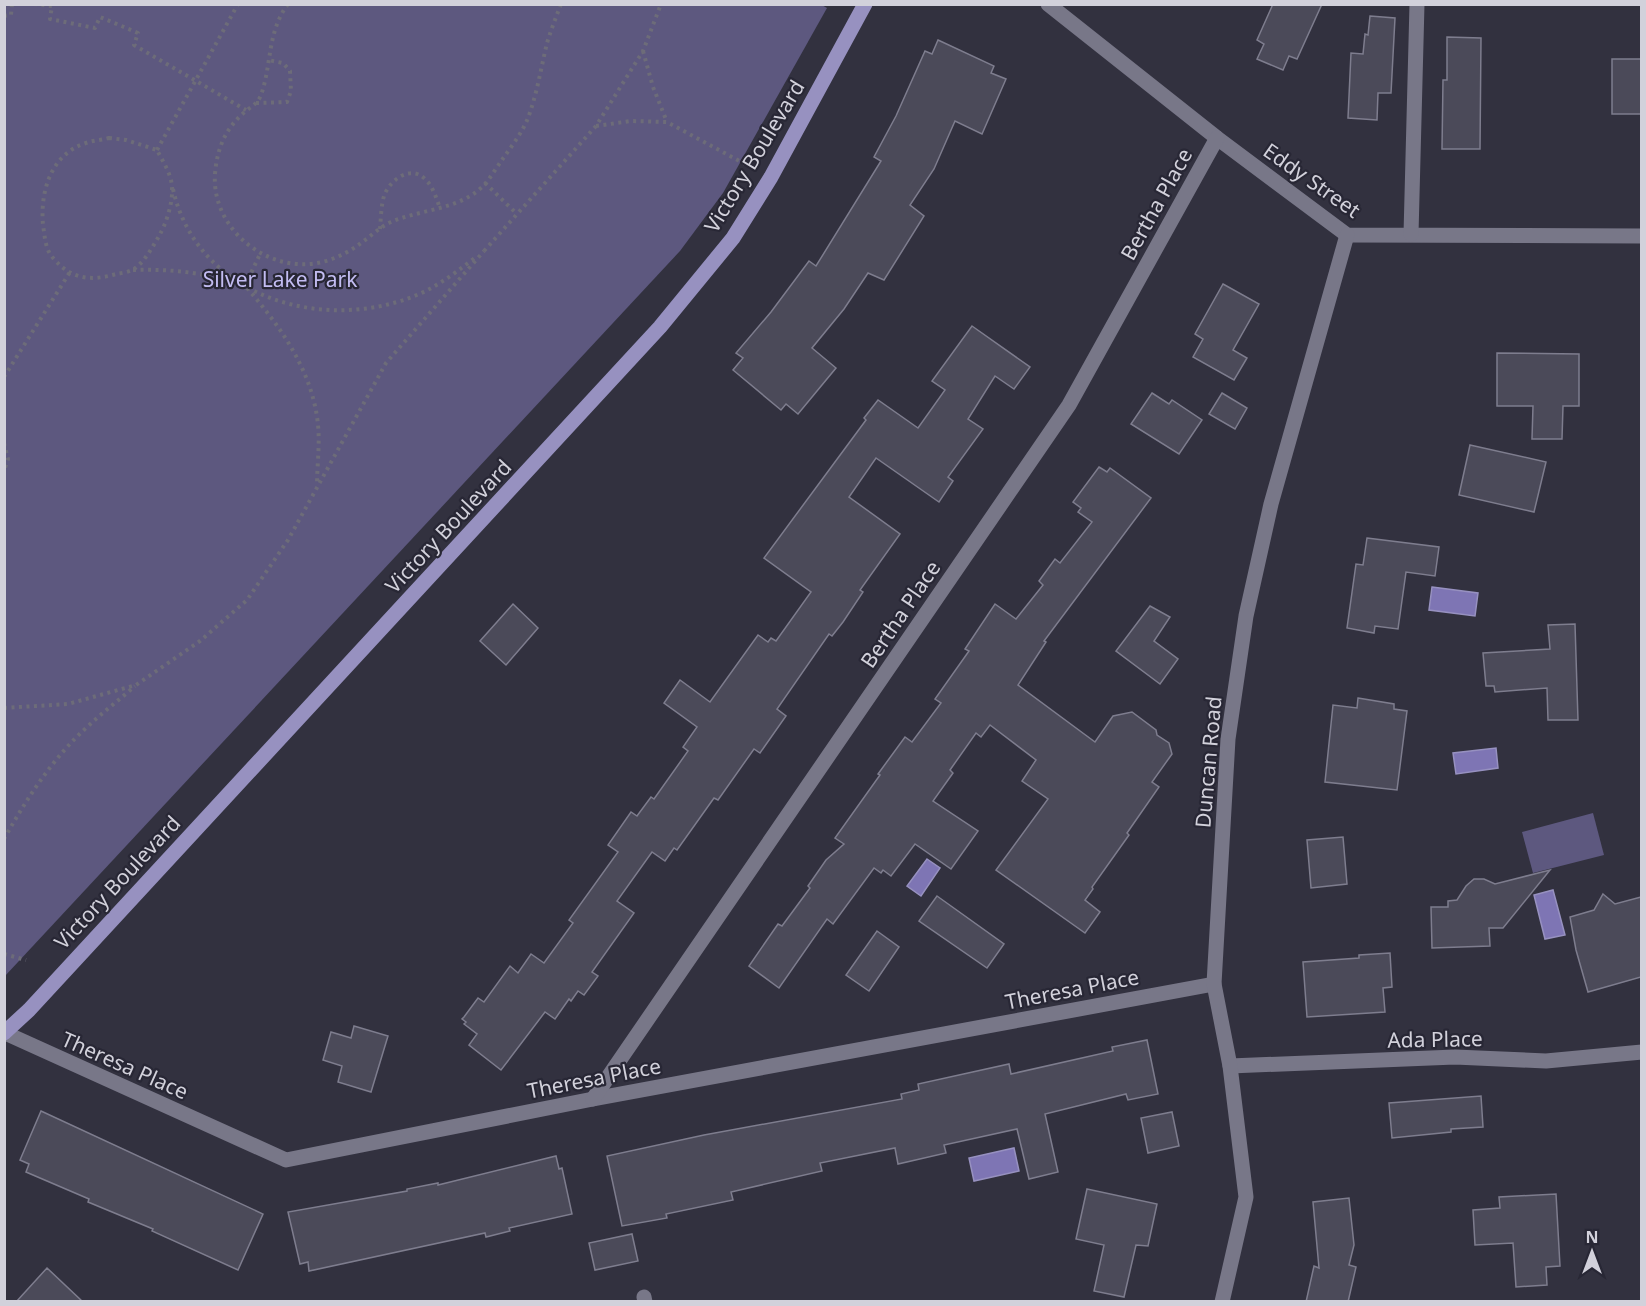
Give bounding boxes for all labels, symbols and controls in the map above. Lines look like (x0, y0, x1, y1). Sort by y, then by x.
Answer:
street label: Victory Boulevard (697, 75, 811, 237)
street label: Eddy Street (1258, 136, 1366, 224)
street label: Bertha Place (1114, 143, 1198, 265)
park label: Silver Lake Park (203, 265, 358, 293)
street label: Victory Boulevard (379, 453, 517, 599)
street label: Bertha Place (854, 555, 946, 673)
street label: Duncan Road (1188, 695, 1228, 829)
street label: Victory Boulevard (48, 809, 186, 955)
street label: Theresa Place (1003, 962, 1141, 1016)
street label: Ada Place (1387, 1024, 1483, 1054)
street label: Theresa Place (57, 1025, 193, 1105)
street label: Theresa Place (525, 1051, 663, 1105)
north arrow (1562, 1222, 1622, 1282)
text: N (1585, 1226, 1599, 1248)

